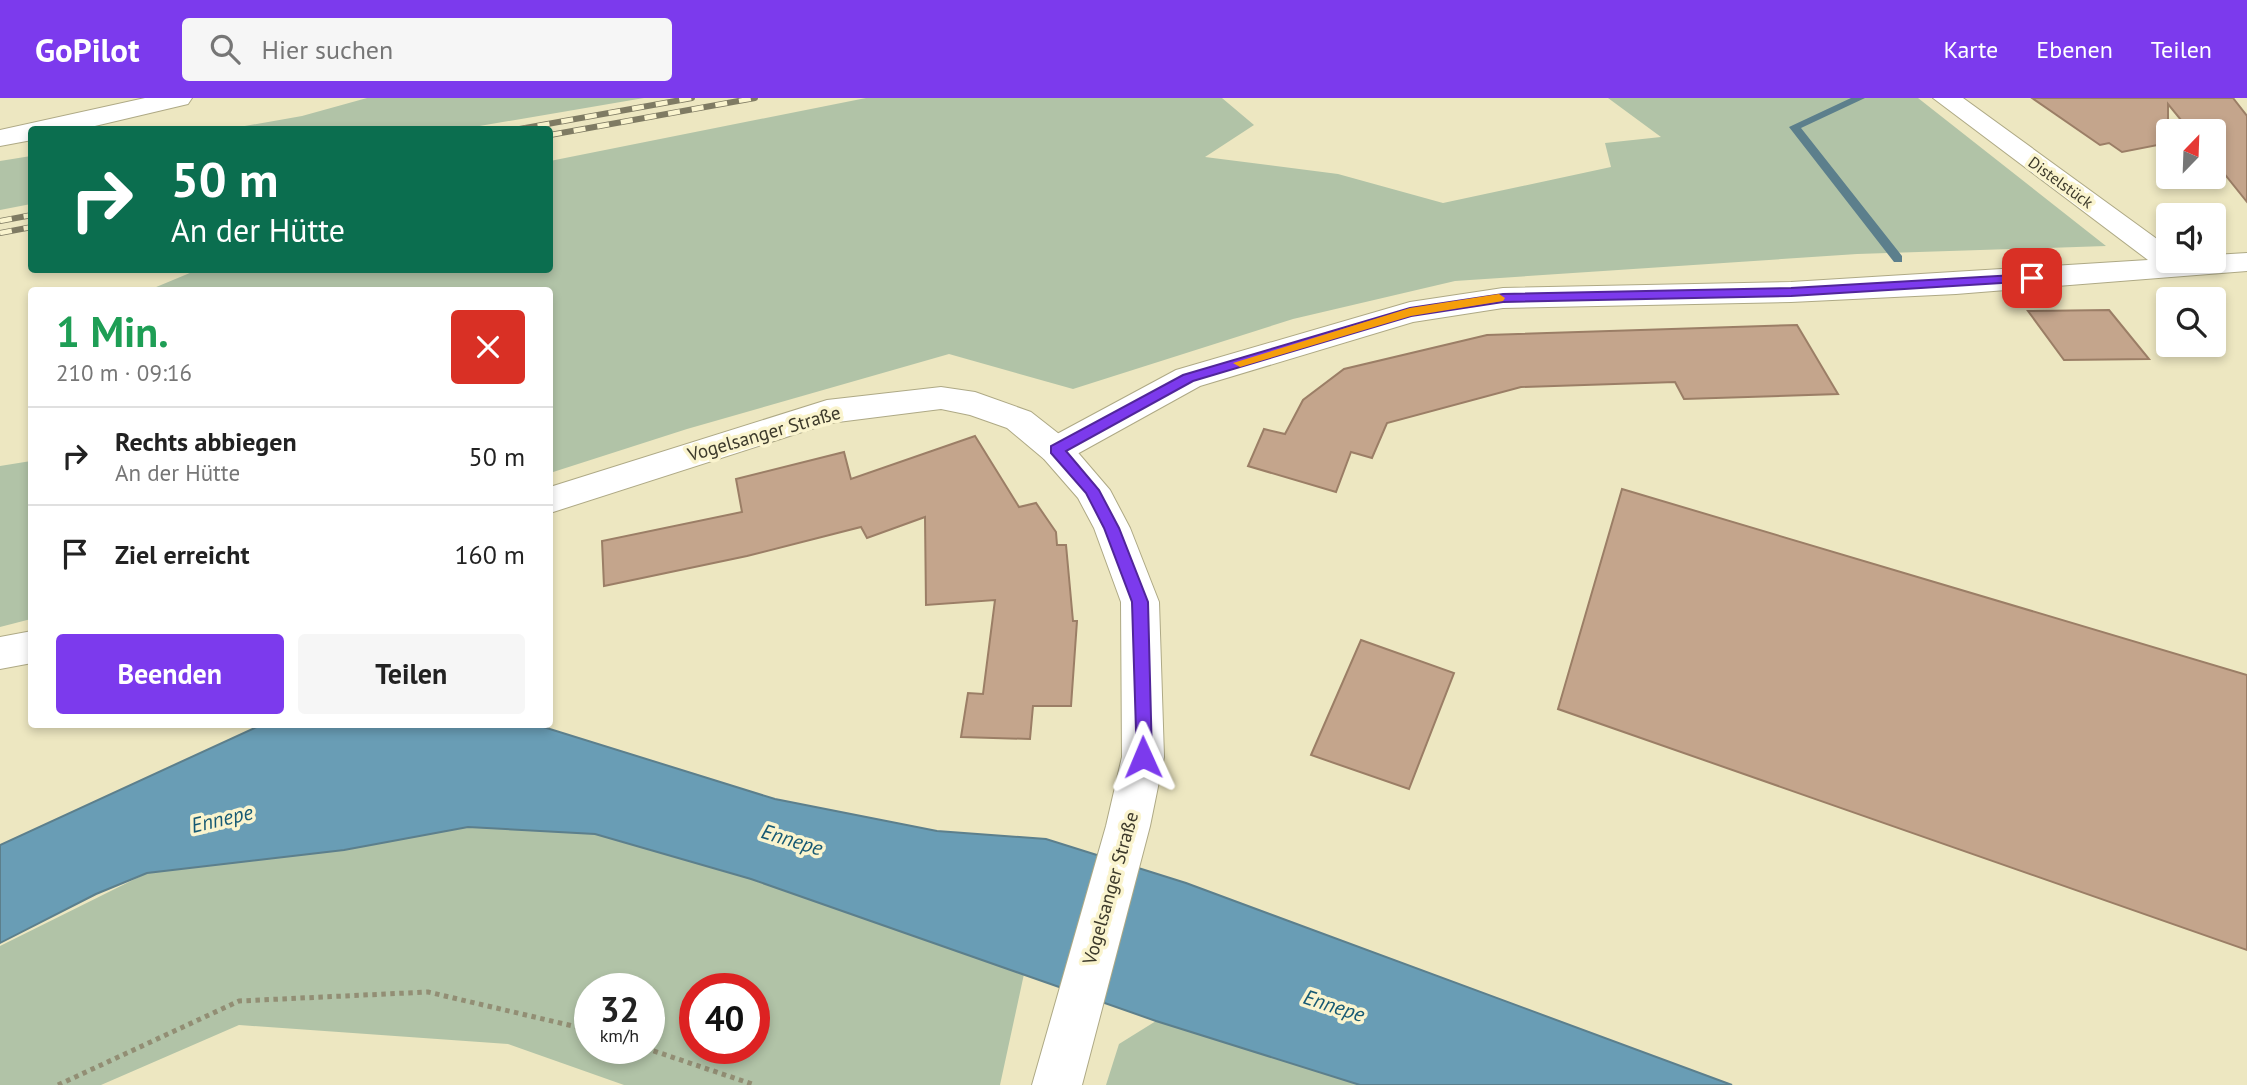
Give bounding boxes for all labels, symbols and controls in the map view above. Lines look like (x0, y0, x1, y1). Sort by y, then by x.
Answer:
search box (182, 18, 672, 81)
text: GoPilot (35, 28, 140, 71)
icon: search (206, 30, 244, 68)
text: Hier suchen (262, 33, 393, 66)
text: Karte (1944, 34, 1998, 65)
text: Ebenen (2036, 34, 2113, 65)
text: Teilen (2151, 34, 2212, 65)
north arrow (2156, 119, 2226, 189)
map controls (2156, 119, 2226, 357)
text: 50 m (171, 147, 278, 211)
street label: Distelstück (2025, 152, 2098, 212)
icon: right (56, 154, 147, 245)
button: sound (2156, 203, 2226, 273)
text: An der Hütte (171, 209, 345, 251)
pin (2002, 248, 2062, 308)
icon: arrive (2013, 259, 2051, 297)
button: search (2156, 287, 2226, 357)
text: 1 Min. (56, 304, 169, 359)
button: close (451, 310, 525, 384)
text: 210 m · 09:16 (56, 358, 192, 387)
street label: Vogelsanger Straße (684, 400, 843, 467)
text: Rechts abbiegen (115, 425, 297, 458)
icon: right (56, 437, 94, 475)
text: 50 m (469, 440, 525, 473)
text: An der Hütte (115, 458, 240, 487)
icon: arrive (56, 535, 94, 573)
text: Ziel erreicht (115, 538, 250, 571)
text: 160 m (454, 538, 525, 571)
button: Beenden (56, 634, 284, 714)
button: Teilen (298, 634, 525, 714)
position arrow (1106, 720, 1180, 794)
water label: Ennepe (188, 798, 256, 839)
street label: Vogelsanger Straße (1076, 809, 1143, 968)
water label: Ennepe (758, 817, 826, 862)
speed limit sign: 40 (679, 973, 770, 1064)
water label: Ennepe (1300, 983, 1368, 1028)
text: 32 (600, 986, 639, 1032)
text: km/h (600, 1024, 639, 1047)

